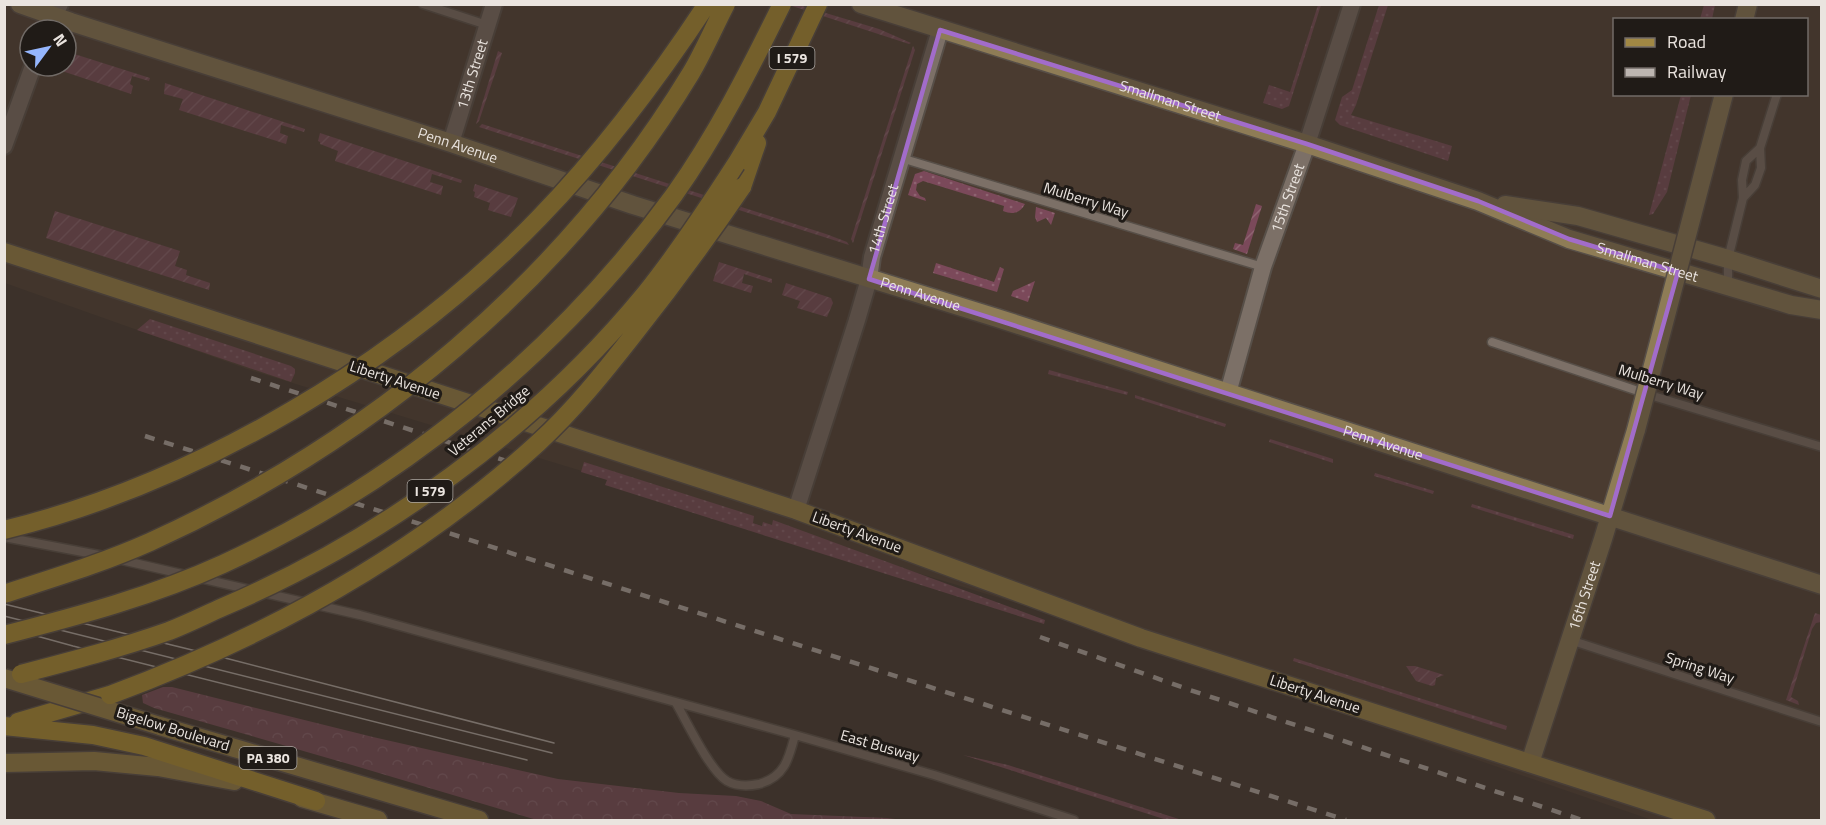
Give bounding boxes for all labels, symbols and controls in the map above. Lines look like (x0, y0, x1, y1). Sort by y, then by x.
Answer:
north arrow (18, 18, 78, 78)
legend (1613, 18, 1808, 96)
text: Road (1667, 28, 1706, 55)
text: N (47, 29, 74, 51)
street label: 13th Street (450, 36, 494, 112)
road number: I 579 (770, 47, 814, 69)
text: Railway (1667, 58, 1727, 85)
street label: Smallman Street (1117, 74, 1225, 128)
street label: Penn Avenue (415, 121, 501, 169)
street label: 15th Street (1264, 159, 1310, 236)
street label: Mulberry Way (1041, 176, 1132, 223)
street label: 14th Street (861, 180, 904, 257)
street label: Smallman Street (1594, 236, 1702, 288)
street label: Penn Avenue (878, 270, 963, 317)
street label: Liberty Avenue (347, 354, 443, 405)
street label: Mulberry Way (1616, 358, 1707, 405)
street label: Veterans Bridge (443, 379, 535, 462)
street label: Penn Avenue (1340, 419, 1426, 466)
road number: I 579 (408, 480, 452, 502)
street label: Liberty Avenue (809, 505, 905, 558)
street label: 16th Street (1562, 557, 1606, 633)
street label: Spring Way (1663, 646, 1738, 689)
street label: Liberty Avenue (1267, 668, 1363, 719)
street label: Bigelow Boulevard (114, 700, 233, 757)
street label: East Busway (838, 723, 922, 768)
road number: PA 380 (240, 747, 296, 769)

